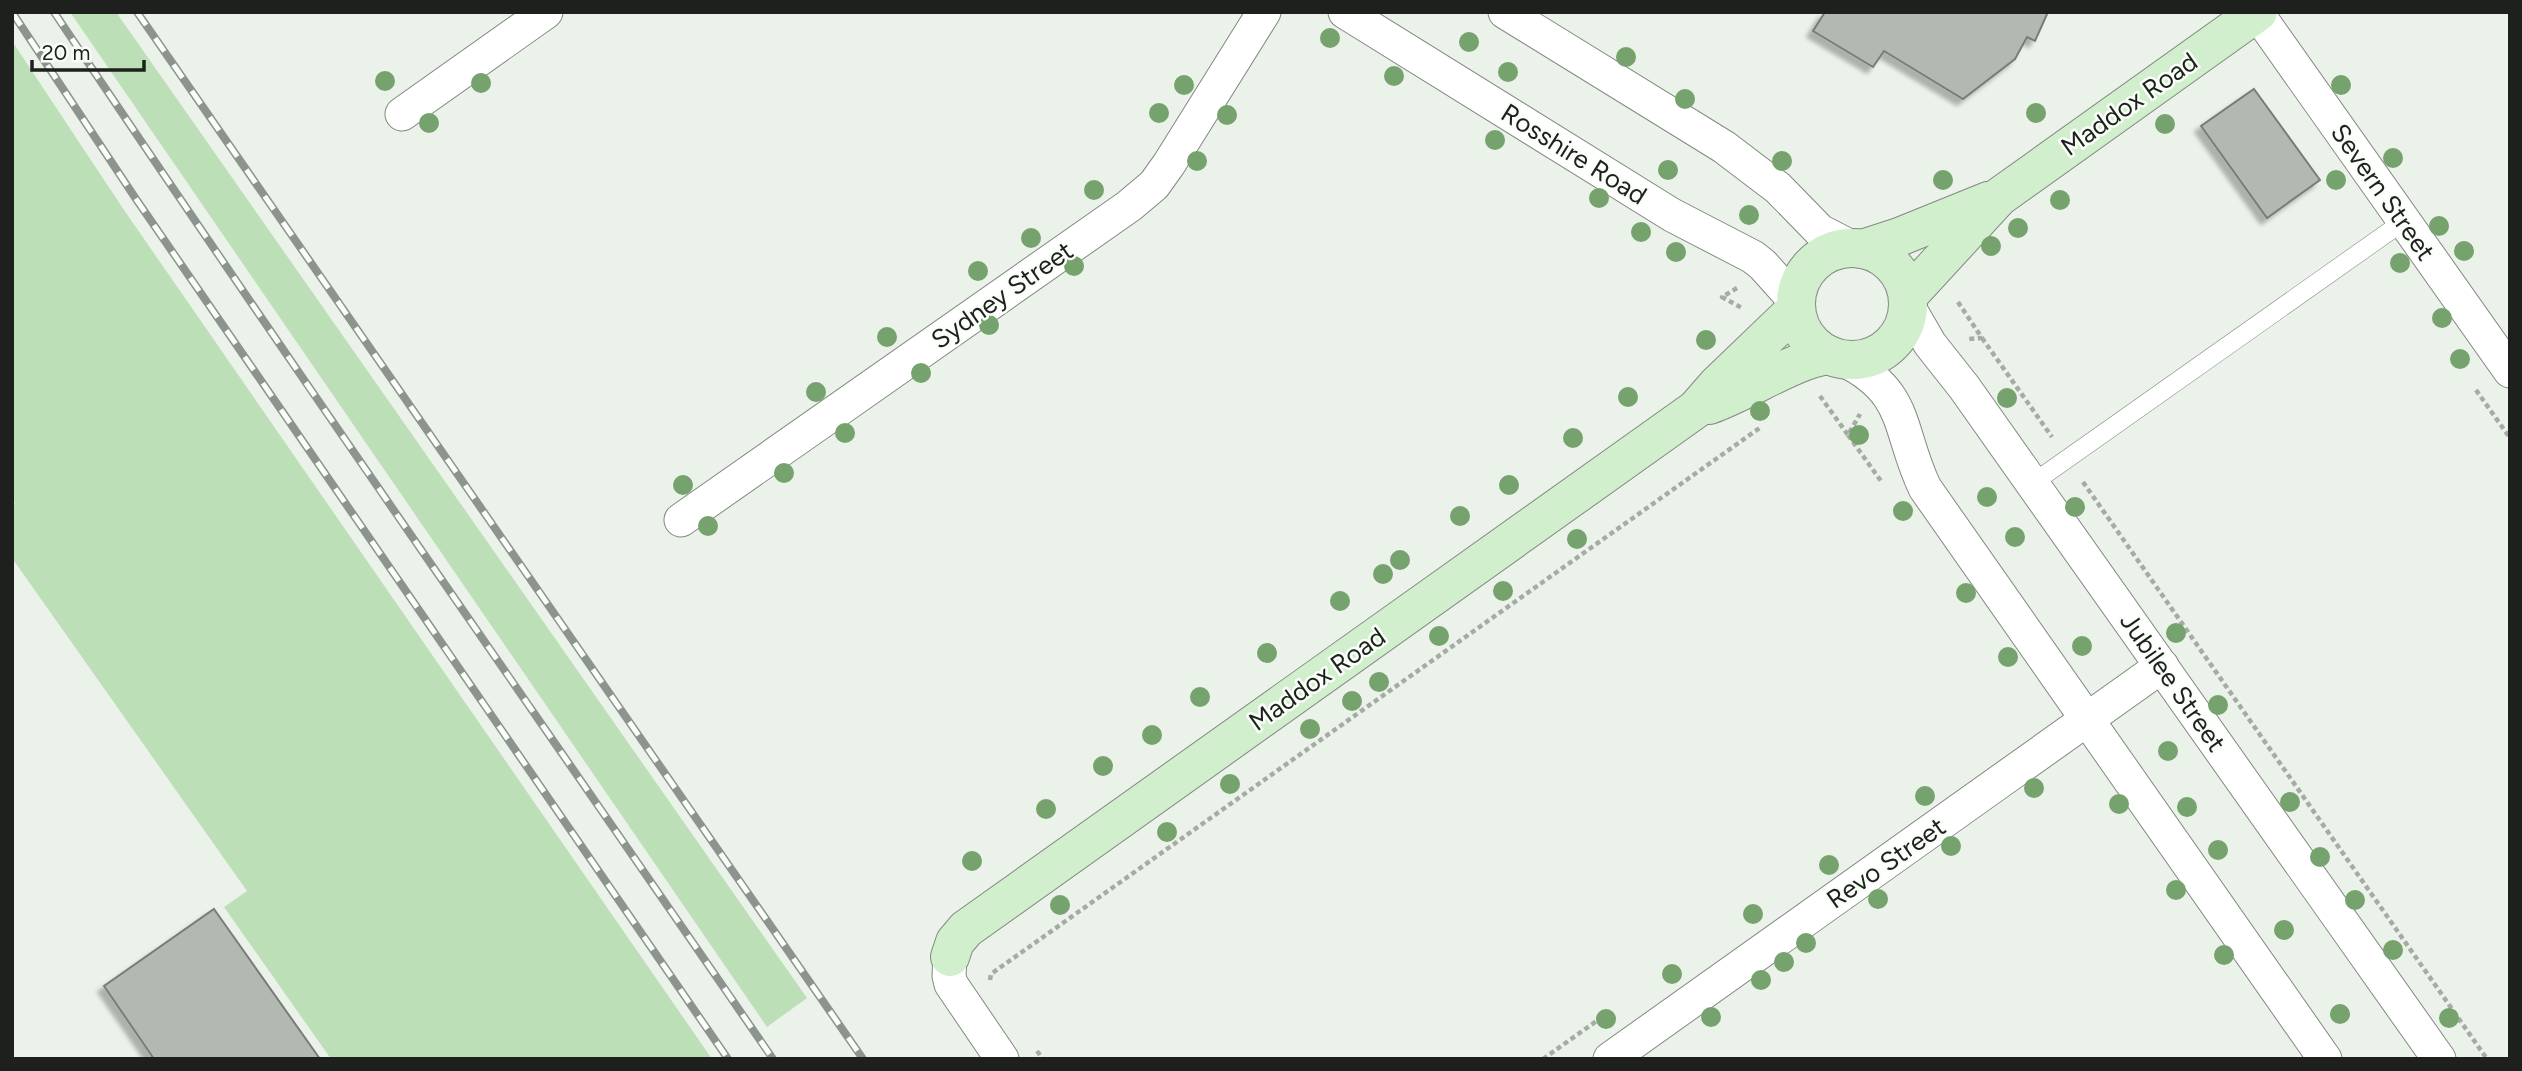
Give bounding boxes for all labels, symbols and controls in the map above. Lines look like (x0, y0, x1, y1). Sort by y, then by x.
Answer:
scale bar (32, 28, 144, 72)
text: 20 m (42, 40, 90, 65)
street label: Maddox Road (2055, 45, 2203, 163)
street label: Rosshire Road (1495, 97, 1653, 211)
street label: Severn Street (2324, 117, 2442, 267)
street label: Sydney Street (925, 234, 1079, 356)
street label: Jubilee Street (2113, 606, 2233, 758)
street label: Maddox Road (1243, 620, 1391, 738)
street label: Revo Street (1820, 810, 1952, 916)

